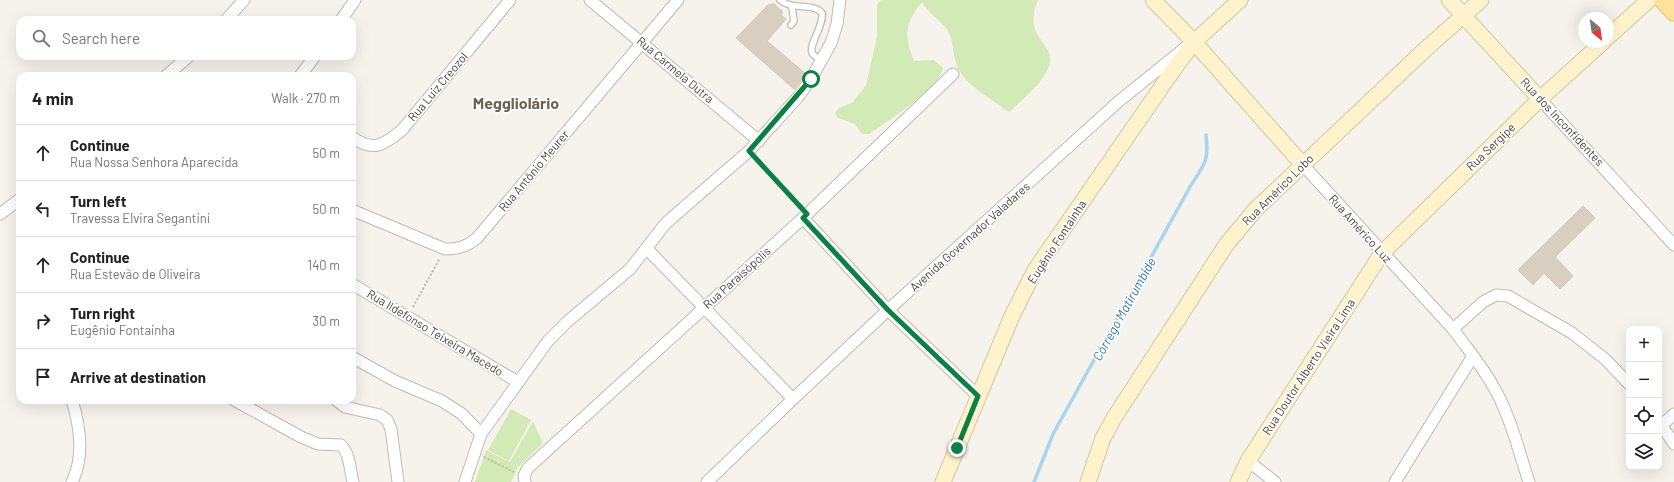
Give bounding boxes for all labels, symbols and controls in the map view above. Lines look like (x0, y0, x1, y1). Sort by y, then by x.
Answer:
north arrow (1578, 12, 1614, 48)
search box (16, 16, 356, 60)
icon: search (30, 27, 52, 49)
text: Search here (62, 29, 140, 47)
street label: Rua Carmela Dutra (634, 33, 717, 105)
street label: Rua Luiz Creozol (404, 49, 470, 124)
route start (802, 70, 820, 88)
street label: Rua dos Inconfidentes (1518, 74, 1607, 168)
text: 4 min (32, 88, 74, 108)
text: Walk · 270 m (271, 90, 340, 106)
district label: Meggliolário (473, 93, 559, 112)
street label: Rua Sergipe (1463, 120, 1518, 173)
street label: Rua Antônio Meurer (495, 126, 572, 214)
text: Continue (70, 136, 130, 154)
icon: ahead (32, 142, 54, 164)
text: 50 m (313, 145, 340, 161)
street label: Rua Américo Lobo (1239, 151, 1316, 228)
text: Rua Nossa Senhora Aparecida (70, 154, 238, 170)
street label: Avenida Governador Valadares (907, 179, 1032, 294)
street label: Rua Américo Luz (1326, 191, 1395, 265)
text: Turn left (70, 192, 126, 210)
street label: Eugênio Fontainha (1024, 197, 1088, 286)
icon: left (32, 198, 54, 220)
text: 50 m (313, 201, 340, 217)
text: Travessa Elvira Segantini (70, 210, 210, 226)
street label: Rua Paraisópolis (700, 243, 773, 311)
text: Continue (70, 248, 130, 266)
icon: ahead (32, 254, 54, 276)
water label: Córrego Matirumbide (1089, 254, 1159, 363)
text: 140 m (308, 257, 340, 273)
text: Rua Estevão de Oliveira (70, 266, 200, 282)
street label: Rua Ildefonso Teixeira Macedo (365, 286, 506, 378)
street label: Rua Doutor Alberto Vieira Lima (1259, 296, 1357, 437)
text: Turn right (70, 304, 135, 322)
icon: right (32, 310, 54, 332)
text: 30 m (313, 313, 340, 329)
text: Eugênio Fontainha (70, 322, 175, 338)
map controls (1626, 326, 1662, 470)
button: + (1626, 326, 1662, 362)
button: − (1626, 362, 1662, 398)
icon: arrive (32, 366, 54, 388)
text: Arrive at destination (70, 368, 206, 386)
button: locate (1626, 398, 1662, 434)
button: layers (1626, 434, 1662, 470)
route end (948, 439, 966, 457)

